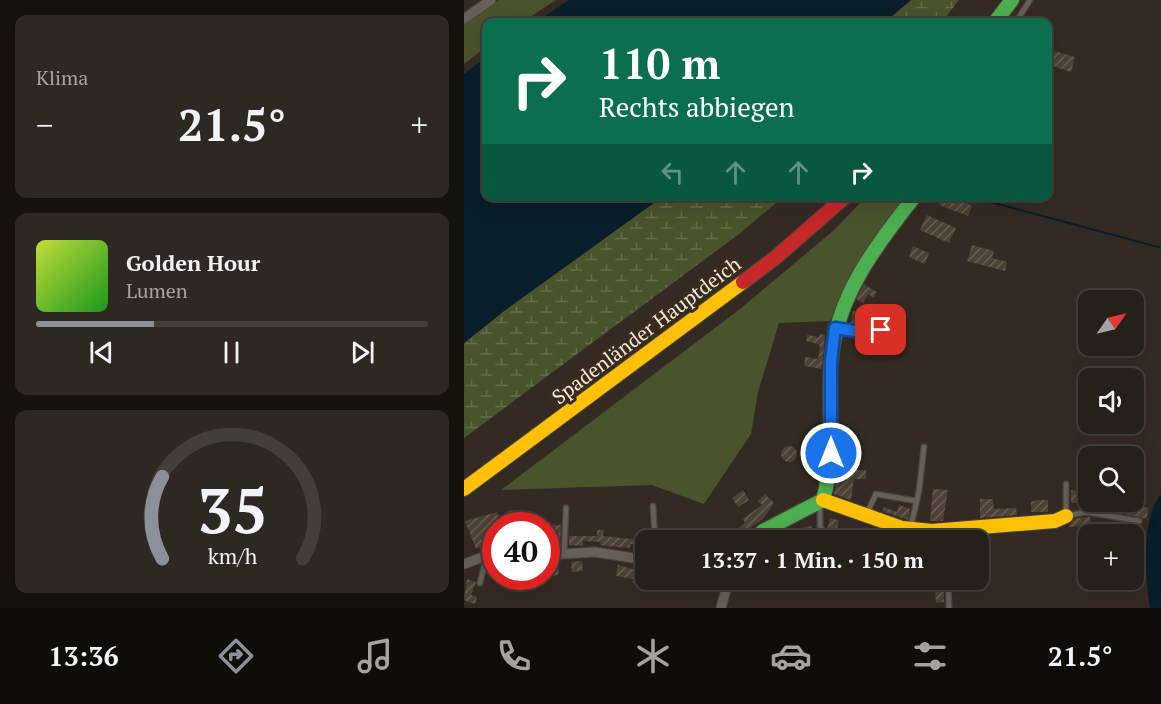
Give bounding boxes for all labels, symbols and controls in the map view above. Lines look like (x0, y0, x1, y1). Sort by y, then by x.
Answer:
text: 110 m (599, 35, 720, 91)
icon: right (500, 42, 578, 120)
text: Klima (36, 64, 88, 91)
text: Rechts abbiegen (599, 89, 795, 125)
text: 21.5° (178, 94, 286, 154)
text: − (36, 103, 54, 146)
text: + (410, 103, 428, 146)
icon: left (656, 156, 689, 189)
icon: ahead (719, 156, 752, 189)
icon: ahead (782, 156, 815, 189)
icon: right (845, 156, 878, 189)
text: Golden Hour (126, 248, 260, 277)
street label: Spadenländer Hauptdeich (546, 250, 746, 410)
text: Lumen (126, 277, 188, 304)
north arrow (1078, 290, 1144, 356)
map controls (1078, 290, 1144, 590)
pin (855, 304, 906, 355)
icon: arrive (864, 313, 897, 346)
icon: previous (85, 336, 118, 369)
icon: pause (215, 336, 248, 369)
icon: next (346, 336, 379, 369)
button: sound (1078, 368, 1144, 434)
position arrow (799, 421, 863, 485)
button: search (1078, 446, 1144, 512)
text: 35 (197, 468, 267, 551)
speed limit sign: 40 (482, 512, 560, 590)
button: + (1078, 524, 1144, 590)
text: km/h (207, 542, 257, 570)
text: 13:37 · 1 Min. · 150 m (700, 545, 924, 574)
icon: directions (215, 635, 257, 677)
icon: music (354, 635, 396, 677)
icon: phone (493, 635, 535, 677)
icon: climate (632, 635, 674, 677)
icon: car (770, 635, 812, 677)
icon: filters (909, 635, 951, 677)
text: 13:36 (48, 638, 119, 674)
text: 21.5° (1048, 638, 1113, 674)

